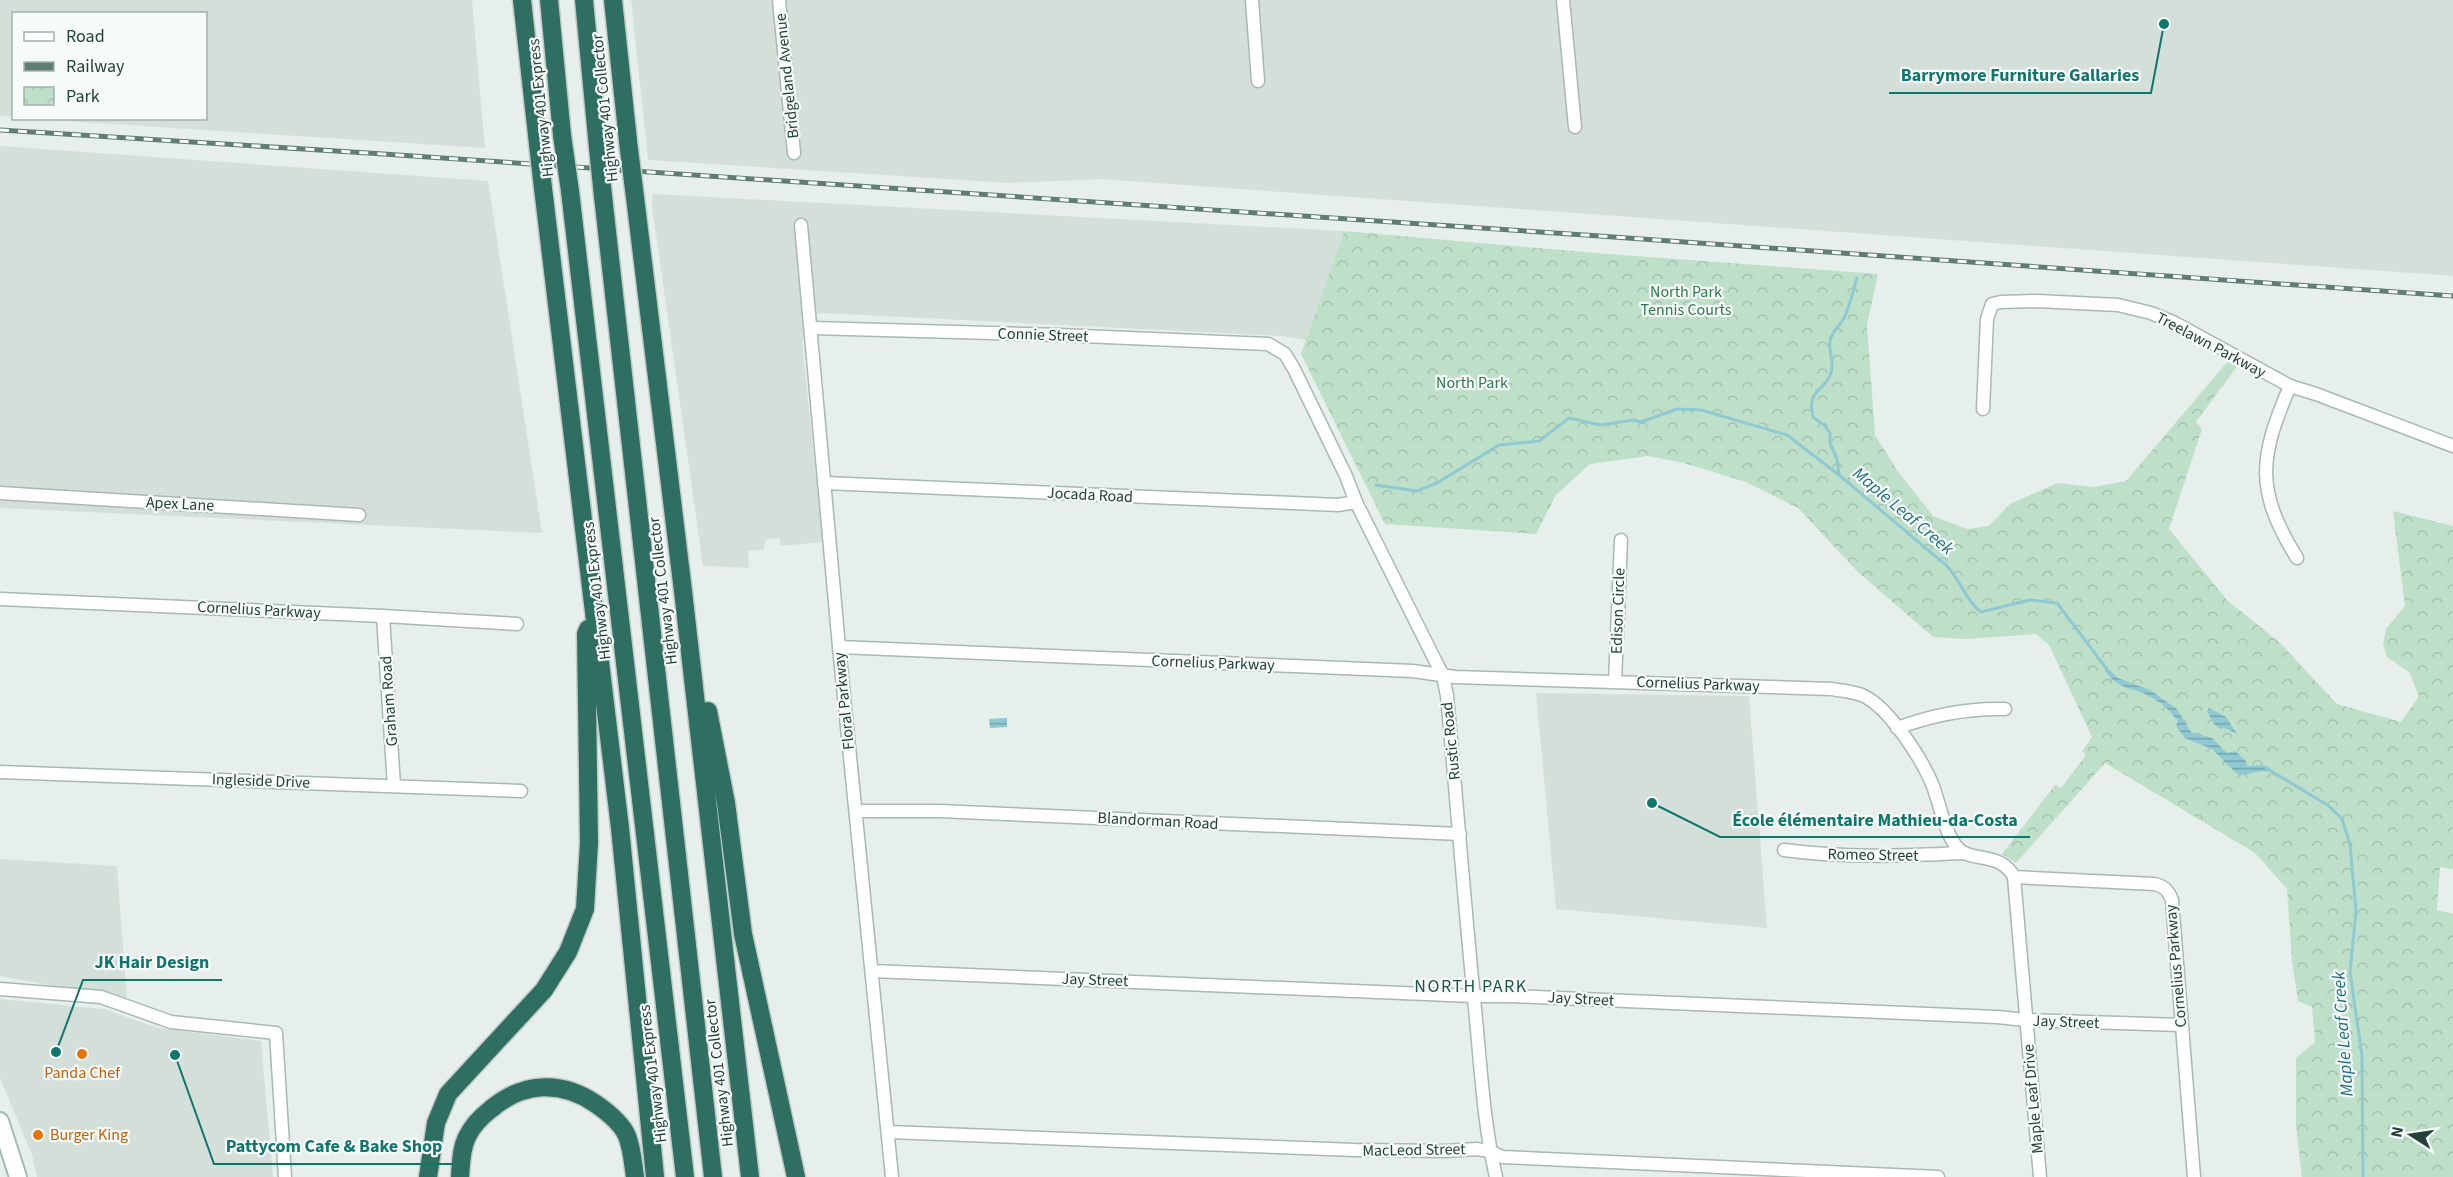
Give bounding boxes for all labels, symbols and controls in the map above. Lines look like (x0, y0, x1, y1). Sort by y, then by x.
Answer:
legend (12, 12, 207, 120)
street label: Bridgeland Avenue (769, 12, 805, 140)
text: Road (66, 24, 105, 49)
street label: Highway 401 Collector (586, 32, 624, 183)
street label: Highway 401 Express (523, 37, 559, 178)
text: Railway (66, 54, 125, 79)
callout: Barrymore Furniture Gallaries (1889, 57, 2151, 93)
text: Barrymore Furniture Gallaries (1901, 63, 2139, 88)
text: Park (66, 84, 100, 109)
park label: North Park Tennis Courts (1641, 281, 1732, 321)
street label: Treelawn Parkway (2152, 307, 2270, 383)
street label: Connie Street (997, 322, 1089, 348)
park label: North Park (1436, 372, 1508, 394)
water label: Maple Leaf Creek (1847, 461, 1959, 561)
street label: Jocada Road (1046, 482, 1134, 508)
street label: Apex Lane (145, 491, 215, 517)
street label: Highway 401 Collector (643, 515, 683, 666)
street label: Highway 401 Express (578, 520, 616, 661)
street label: Edison Circle (1606, 567, 1630, 654)
street label: Cornelius Parkway (197, 596, 322, 624)
street label: Cornelius Parkway (1151, 650, 1276, 676)
street label: Floral Parkway (828, 651, 860, 751)
street label: Graham Road (375, 655, 403, 747)
street label: Cornelius Parkway (1636, 671, 1761, 697)
street label: Rustic Road (1436, 701, 1466, 781)
street label: Ingleside Drive (211, 768, 311, 794)
callout: École élémentaire Mathieu-da-Costa (1720, 801, 2030, 837)
street label: Blandorman Road (1097, 807, 1219, 835)
text: École élémentaire Mathieu-da-Costa (1732, 808, 2018, 833)
street label: Romeo Street (1827, 843, 1919, 867)
street label: Cornelius Parkway (2160, 903, 2192, 1028)
callout: JK Hair Design (83, 944, 222, 980)
text: JK Hair Design (95, 950, 209, 975)
street label: Jay Street (1061, 968, 1129, 992)
water label: Maple Leaf Creek (2326, 970, 2360, 1097)
district label: NORTH PARK (1414, 974, 1528, 999)
street label: Jay Street (1547, 986, 1615, 1012)
street label: Highway 401 Collector (699, 997, 739, 1148)
street label: Highway 401 Express (634, 1003, 672, 1144)
street label: Jay Street (2032, 1010, 2100, 1034)
street label: Maple Leaf Drive (2017, 1043, 2049, 1155)
marker: Panda Chef (75, 1047, 89, 1061)
place label: Panda Chef (44, 1062, 121, 1084)
north arrow (2381, 1105, 2441, 1165)
place label: Burger King (50, 1124, 128, 1146)
text: N (2385, 1125, 2409, 1140)
marker: Burger King (31, 1128, 45, 1142)
callout: Pattycom Cafe & Bake Shop (214, 1128, 454, 1164)
text: Pattycom Cafe & Bake Shop (226, 1134, 442, 1159)
street label: MacLeod Street (1362, 1138, 1466, 1162)

